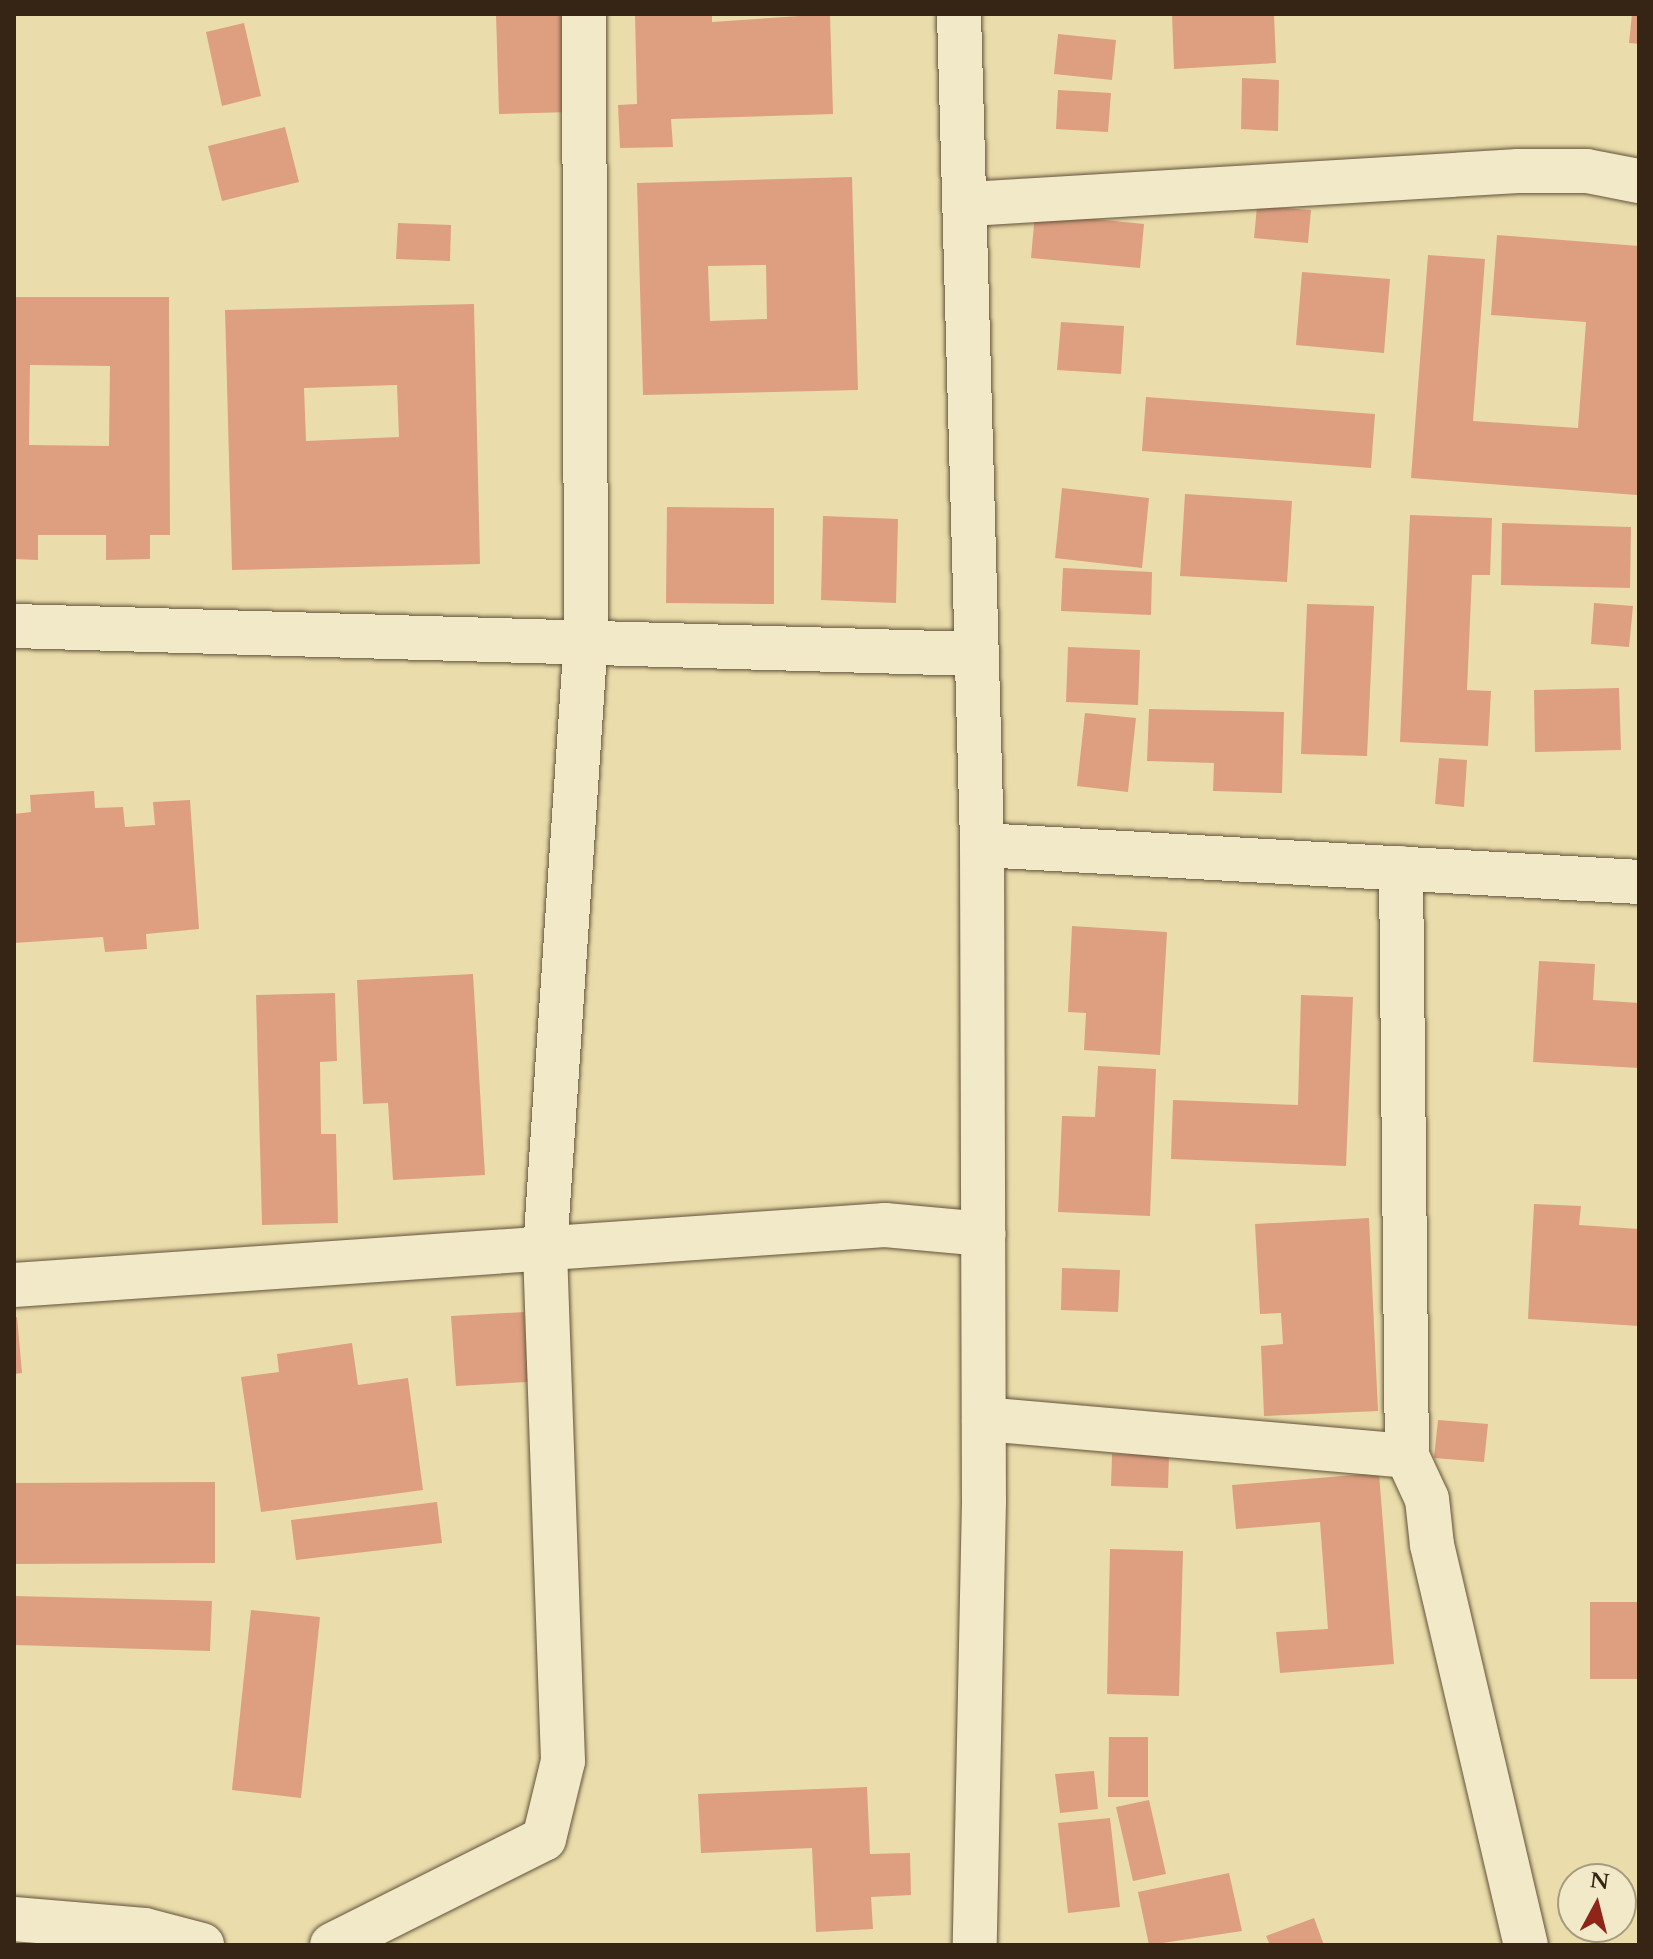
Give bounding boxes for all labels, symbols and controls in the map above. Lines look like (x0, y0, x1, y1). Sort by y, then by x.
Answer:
north arrow (1557, 1863, 1637, 1943)
text: N (1588, 1865, 1611, 1897)

